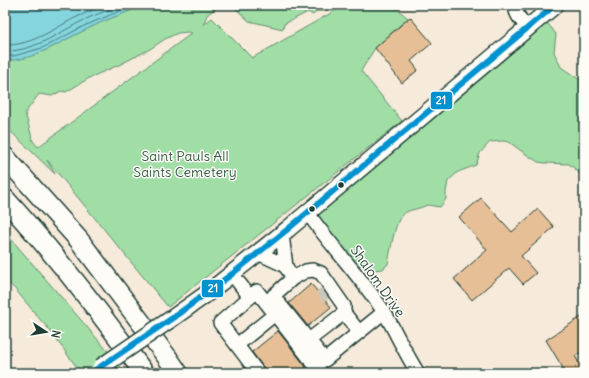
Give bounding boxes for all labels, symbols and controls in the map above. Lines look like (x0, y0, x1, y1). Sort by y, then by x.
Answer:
line badge: 21 (430, 91, 453, 110)
text: 21 (436, 93, 446, 107)
park label: Saint Pauls All Saints Cemetery (133, 147, 237, 181)
unlabelled marker (336, 180, 346, 190)
unlabelled marker (307, 204, 317, 214)
street label: Shalom Drive (347, 242, 409, 320)
line badge: 21 (201, 279, 224, 298)
text: 21 (208, 281, 218, 295)
north arrow (26, 312, 66, 352)
text: N (48, 329, 63, 339)

